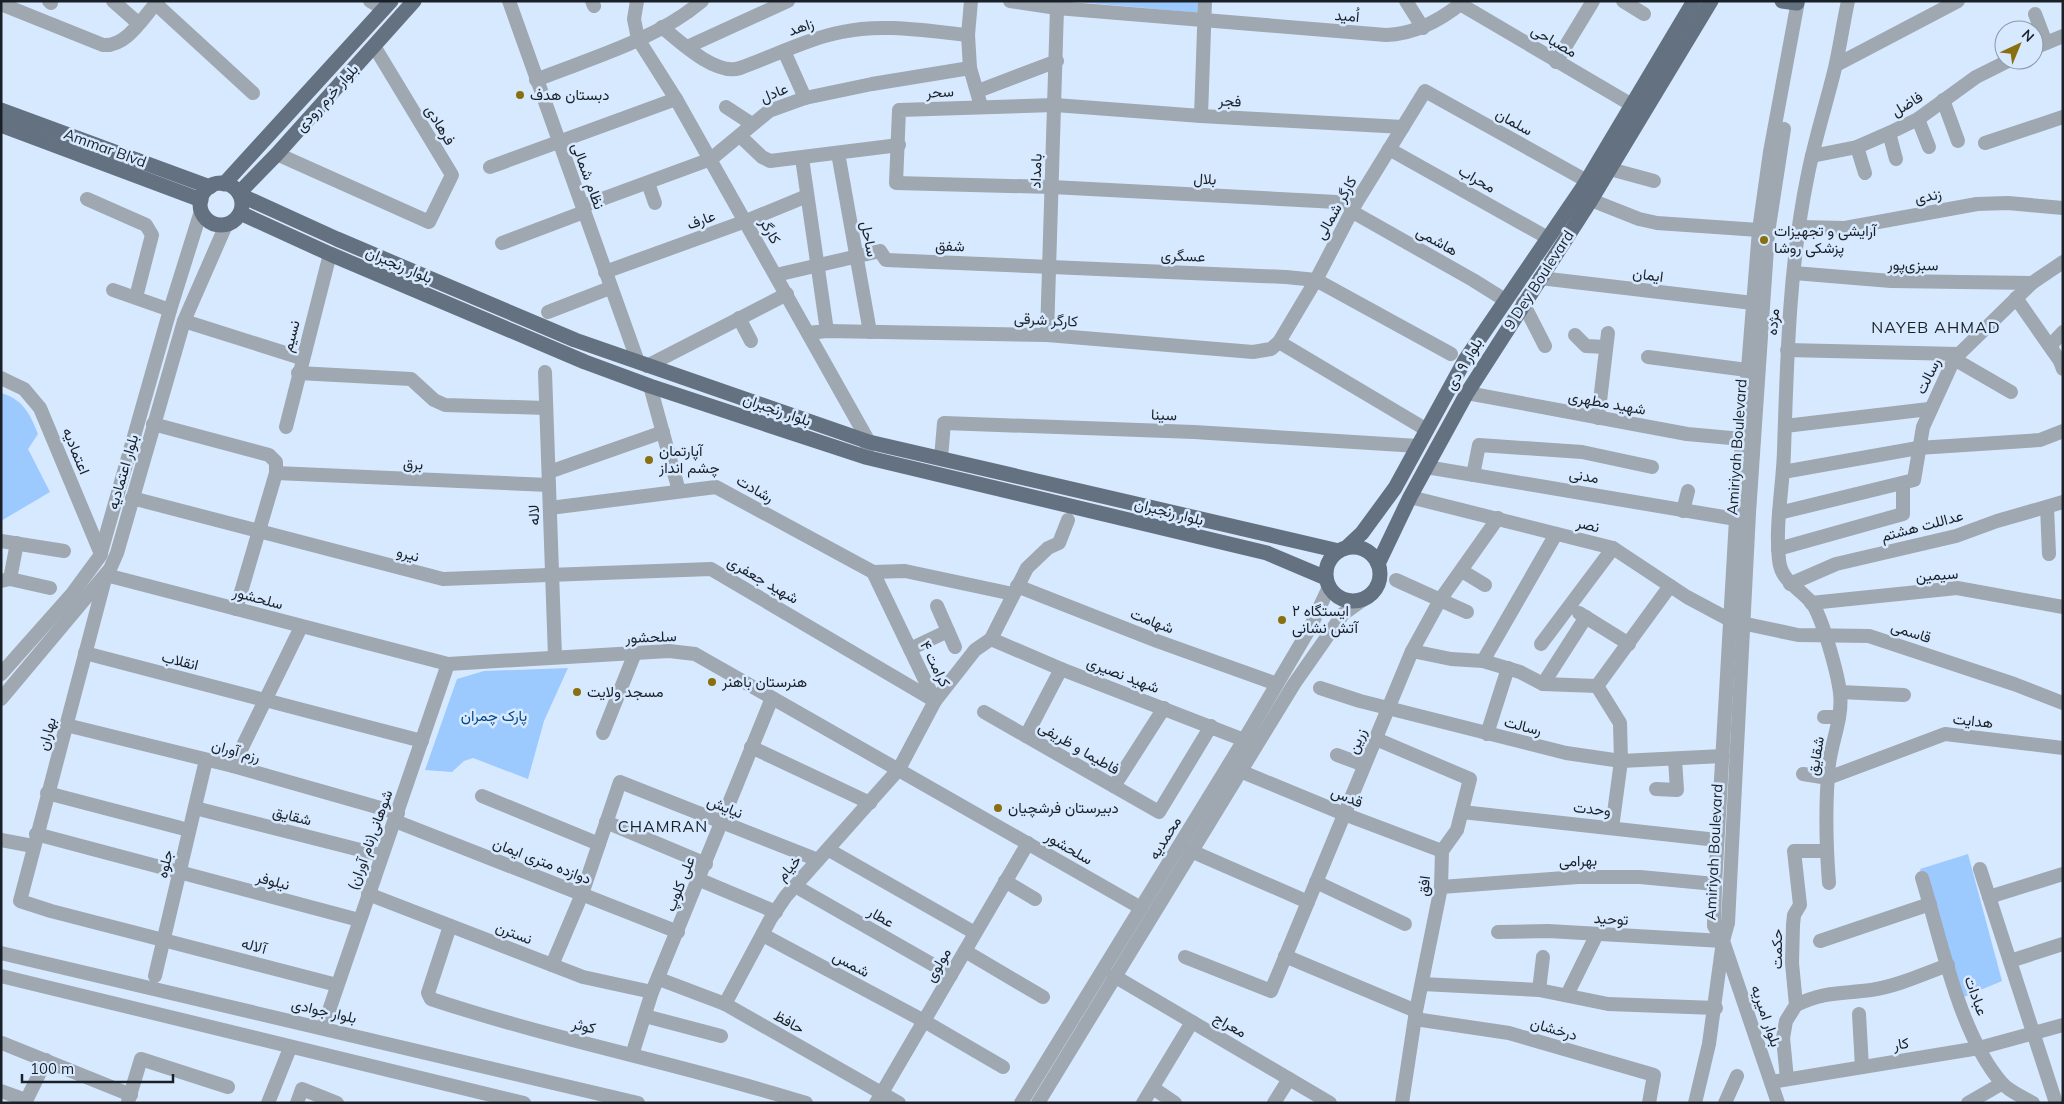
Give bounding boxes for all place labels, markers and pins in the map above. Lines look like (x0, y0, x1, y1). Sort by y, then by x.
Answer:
place label: دبستان هدف (530, 85, 609, 104)
marker: دبستان هدف (514, 89, 526, 101)
place label: آرایشی و تجهیزات پزشکی روشا (1774, 221, 1878, 258)
marker: آرایشی و تجهیزات پزشکی روشا (1758, 234, 1770, 246)
place label: آپارتمان چشم انداز (658, 441, 719, 478)
marker: آپارتمان چشم انداز (643, 454, 655, 466)
place label: ایستگاه ۲ آتش نشانی (1292, 601, 1359, 638)
marker: ایستگاه ۲ آتش نشانی (1276, 614, 1288, 626)
place label: هنرستان باهنر (721, 672, 807, 691)
marker: هنرستان باهنر (706, 676, 718, 688)
place label: مسجد ولایت (587, 682, 664, 701)
marker: مسجد ولایت (571, 686, 583, 698)
place label: دبیرستان فرشچیان (1008, 798, 1119, 818)
marker: دبیرستان فرشچیان (992, 802, 1004, 814)

